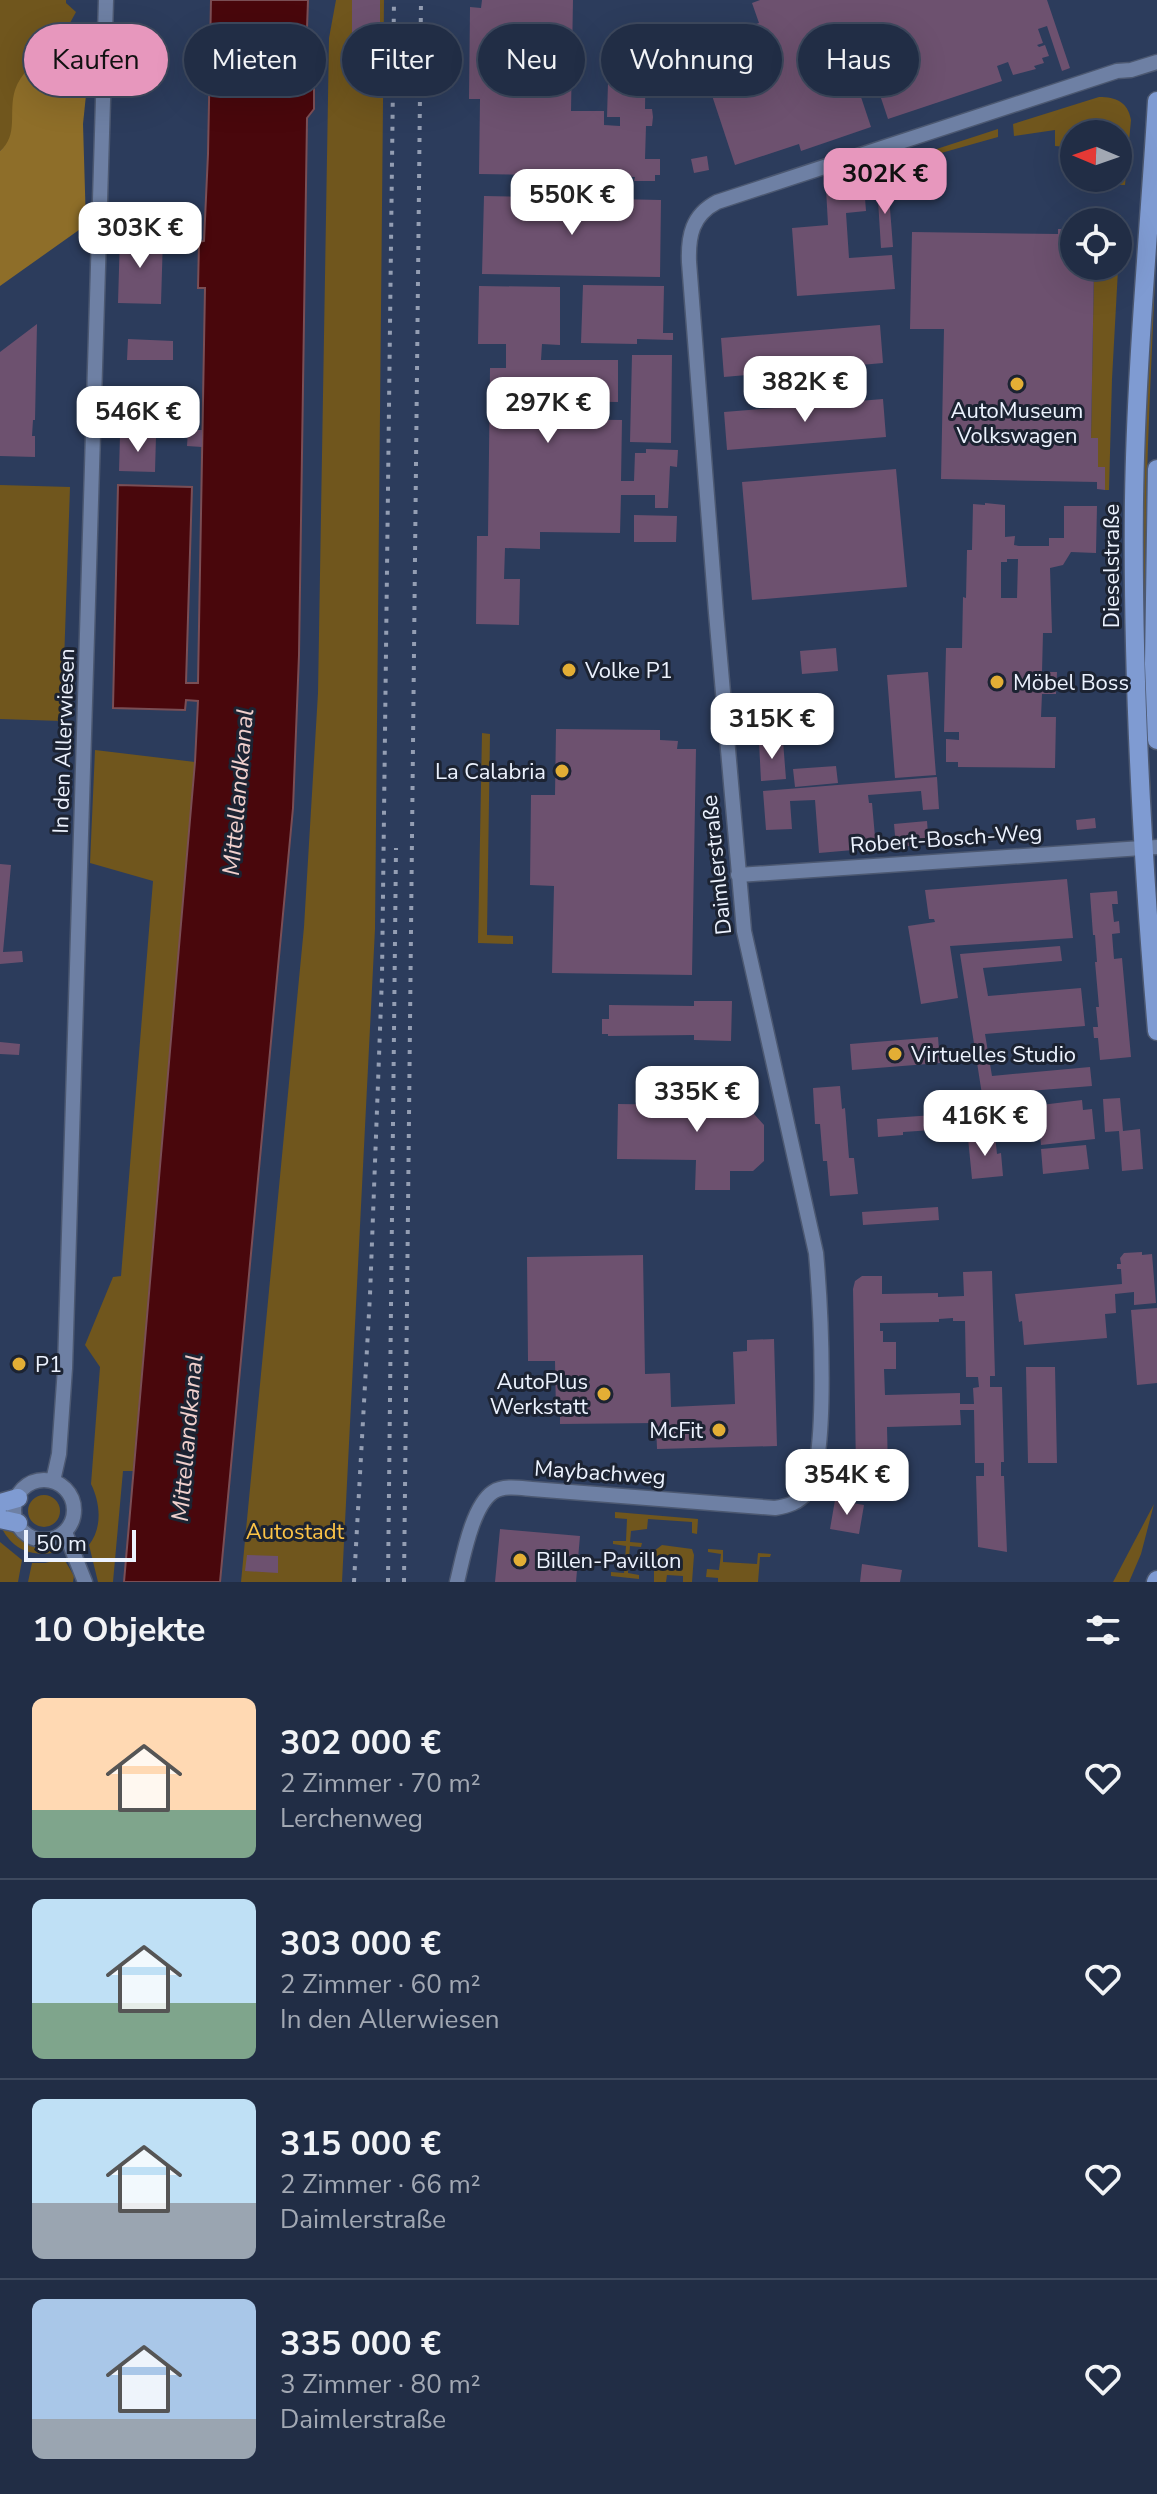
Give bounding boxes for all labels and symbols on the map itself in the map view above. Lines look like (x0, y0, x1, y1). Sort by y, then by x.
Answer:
north arrow (1060, 120, 1132, 192)
pin: 302K € (820, 148, 950, 216)
pin: 550K € (507, 169, 637, 237)
pin: 303K € (75, 202, 205, 270)
pin: 382K € (740, 356, 870, 424)
marker: AutoMuseum Volkswagen (1008, 375, 1026, 393)
pin: 297K € (483, 377, 613, 445)
pin: 546K € (73, 386, 203, 454)
place label: AutoMuseum Volkswagen (951, 396, 1083, 451)
street label: Dieselstraße (1097, 504, 1127, 628)
street label: In den Allerwiesen (46, 648, 82, 834)
place label: Volke P1 (584, 656, 673, 686)
marker: Volke P1 (560, 661, 578, 679)
place label: Möbel Boss (1013, 668, 1129, 698)
marker: Möbel Boss (988, 673, 1006, 691)
pin: 315K € (707, 693, 837, 761)
water label: Mittellandkanal (215, 707, 261, 877)
place label: La Calabria (435, 757, 546, 787)
marker: La Calabria (553, 762, 571, 780)
street label: Daimlerstraße (695, 793, 739, 936)
street label: Robert-Bosch-Weg (849, 817, 1043, 861)
place label: Virtuelles Studio (910, 1040, 1076, 1070)
marker: Virtuelles Studio (886, 1045, 904, 1063)
pin: 335K € (632, 1066, 762, 1134)
pin: 416K € (920, 1090, 1050, 1158)
place label: P1 (35, 1350, 62, 1380)
water label: Mittellandkanal (164, 1353, 210, 1523)
marker: P1 (10, 1355, 28, 1373)
place label: AutoPlus Werkstatt (490, 1367, 588, 1422)
marker: AutoPlus Werkstatt (595, 1385, 613, 1403)
place label: McFit (649, 1416, 703, 1446)
marker: McFit (710, 1421, 728, 1439)
pin: 354K € (782, 1449, 912, 1517)
street label: Maybachweg (533, 1453, 667, 1493)
park label: Autostadt (246, 1517, 345, 1547)
scale bar (24, 1526, 136, 1562)
place label: Billen-Pavillon (536, 1546, 681, 1576)
marker: Billen-Pavillon (511, 1551, 529, 1569)

